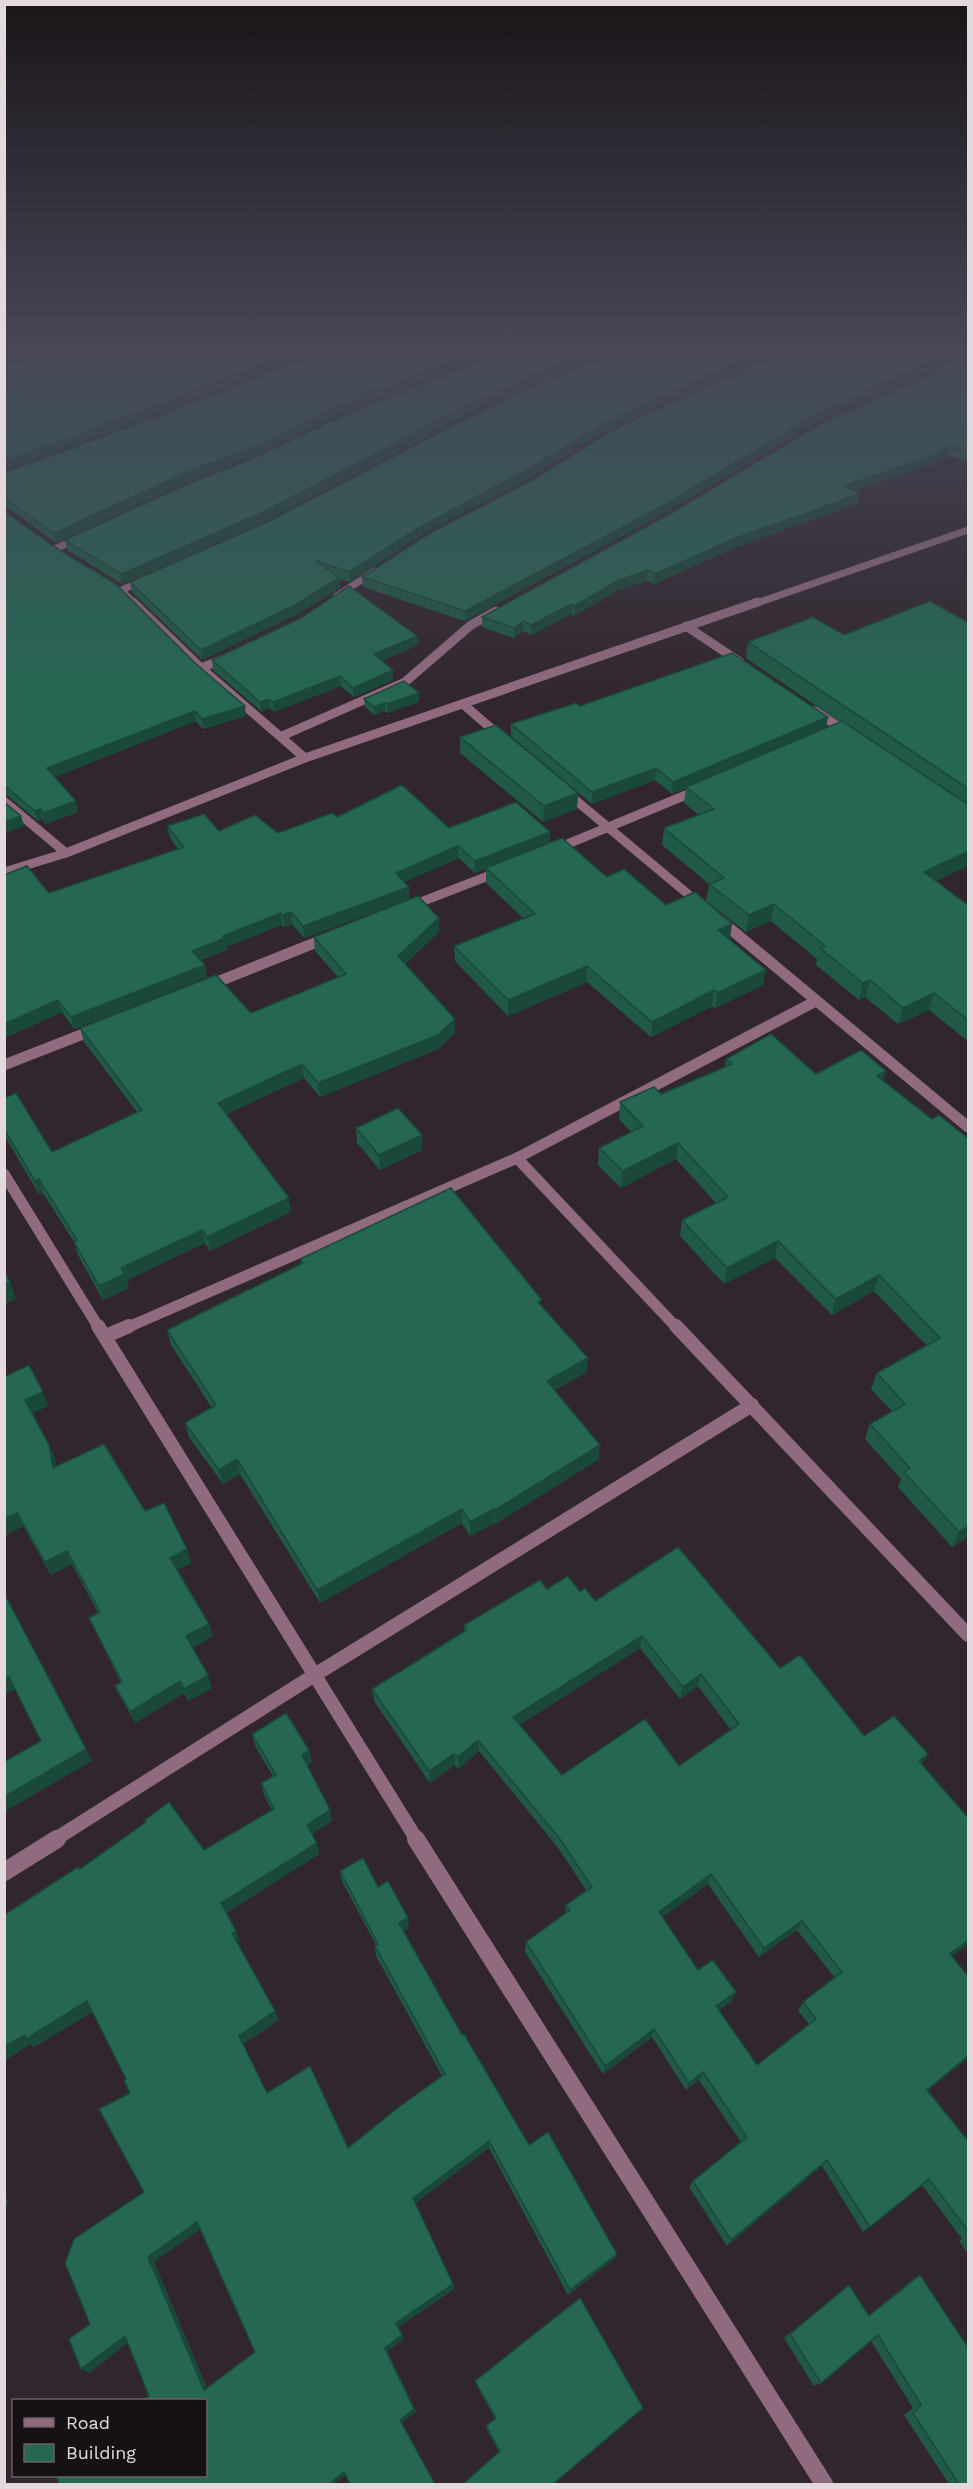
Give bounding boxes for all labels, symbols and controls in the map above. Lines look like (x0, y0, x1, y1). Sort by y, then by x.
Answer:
legend (12, 2399, 207, 2477)
text: Road (66, 2412, 110, 2433)
text: Building (66, 2442, 136, 2463)

